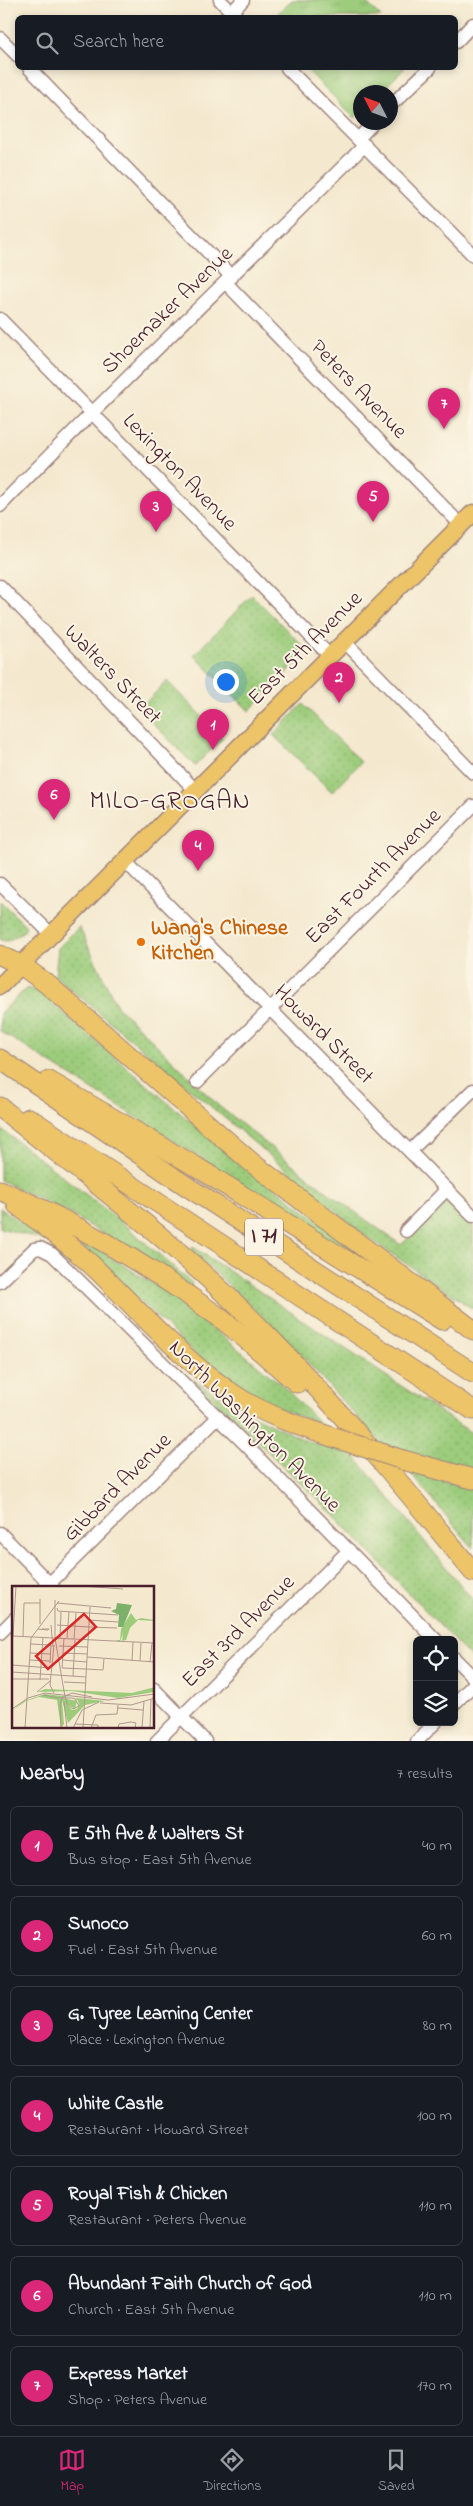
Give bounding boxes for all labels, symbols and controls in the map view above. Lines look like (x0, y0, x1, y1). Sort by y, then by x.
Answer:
search box (15, 15, 458, 70)
icon: search (33, 29, 61, 57)
text: Search here (73, 29, 164, 56)
north arrow (353, 85, 398, 130)
street label: Shoemaker Avenue (95, 240, 241, 382)
street label: Peters Avenue (302, 333, 414, 447)
pin: 7 (428, 388, 460, 429)
street label: Lexington Avenue (113, 407, 244, 540)
pin: 5 (357, 481, 389, 522)
pin: 3 (140, 491, 172, 532)
street label: East 5th Avenue (241, 584, 371, 714)
street label: Walters Street (56, 618, 169, 733)
pin: 2 (323, 662, 355, 703)
your location (213, 669, 239, 695)
pin: 1 (197, 709, 229, 750)
pin: 6 (38, 779, 70, 820)
district label: MILO-GROGAN (89, 784, 251, 820)
street label: East Fourth Avenue (299, 801, 450, 952)
pin: 4 (182, 830, 214, 871)
place label: Wang's Chinese Kitchen (151, 913, 289, 970)
marker: Wang's Chinese Kitchen (135, 936, 147, 948)
street label: Howard Street (265, 977, 381, 1093)
road number: I 71 (245, 1218, 283, 1256)
street label: North Washington Avenue (160, 1333, 348, 1521)
street label: Gibbard Avenue (56, 1426, 180, 1550)
street label: East 3rd Avenue (175, 1568, 303, 1696)
inset map (12, 1586, 155, 1728)
map controls (413, 1636, 458, 1726)
button: locate (413, 1636, 458, 1681)
button: layers (413, 1681, 458, 1726)
text: Nearby (20, 1759, 84, 1789)
text: 7 results (397, 1762, 453, 1786)
text: E 5th Ave & Walters St (68, 1821, 244, 1848)
text: 1 (34, 1834, 40, 1858)
text: 40 m (422, 1834, 452, 1858)
text: Bus stop · East 5th Avenue (68, 1848, 252, 1872)
text: Sunoco (68, 1911, 129, 1938)
text: 2 (33, 1924, 41, 1948)
text: 60 m (422, 1924, 452, 1948)
text: Fuel · East 5th Avenue (68, 1938, 217, 1962)
text: G. Tyree Learning Center (68, 2001, 252, 2028)
text: 3 (34, 2014, 40, 2038)
text: 80 m (423, 2014, 452, 2038)
text: Place · Lexington Avenue (68, 2028, 225, 2052)
text: White Castle (68, 2091, 163, 2118)
text: 4 (34, 2104, 40, 2128)
text: 100 m (417, 2104, 452, 2128)
text: Restaurant · Howard Street (68, 2118, 249, 2142)
text: Royal Fish & Chicken (68, 2181, 227, 2208)
text: 5 (32, 2194, 42, 2218)
text: 110 m (418, 2194, 452, 2218)
text: Restaurant · Peters Avenue (68, 2208, 247, 2232)
text: Abundant Faith Church of God (68, 2271, 312, 2298)
text: 6 (33, 2284, 41, 2308)
text: 110 m (418, 2284, 452, 2308)
text: Church · East 5th Avenue (68, 2298, 234, 2322)
text: Express Market (68, 2361, 188, 2388)
text: 7 (34, 2374, 40, 2398)
text: 170 m (417, 2374, 452, 2398)
text: Shop · Peters Avenue (68, 2388, 207, 2412)
tab: Map (58, 2446, 86, 2497)
tab: Directions (203, 2446, 261, 2497)
tab: Saved (378, 2446, 415, 2497)

